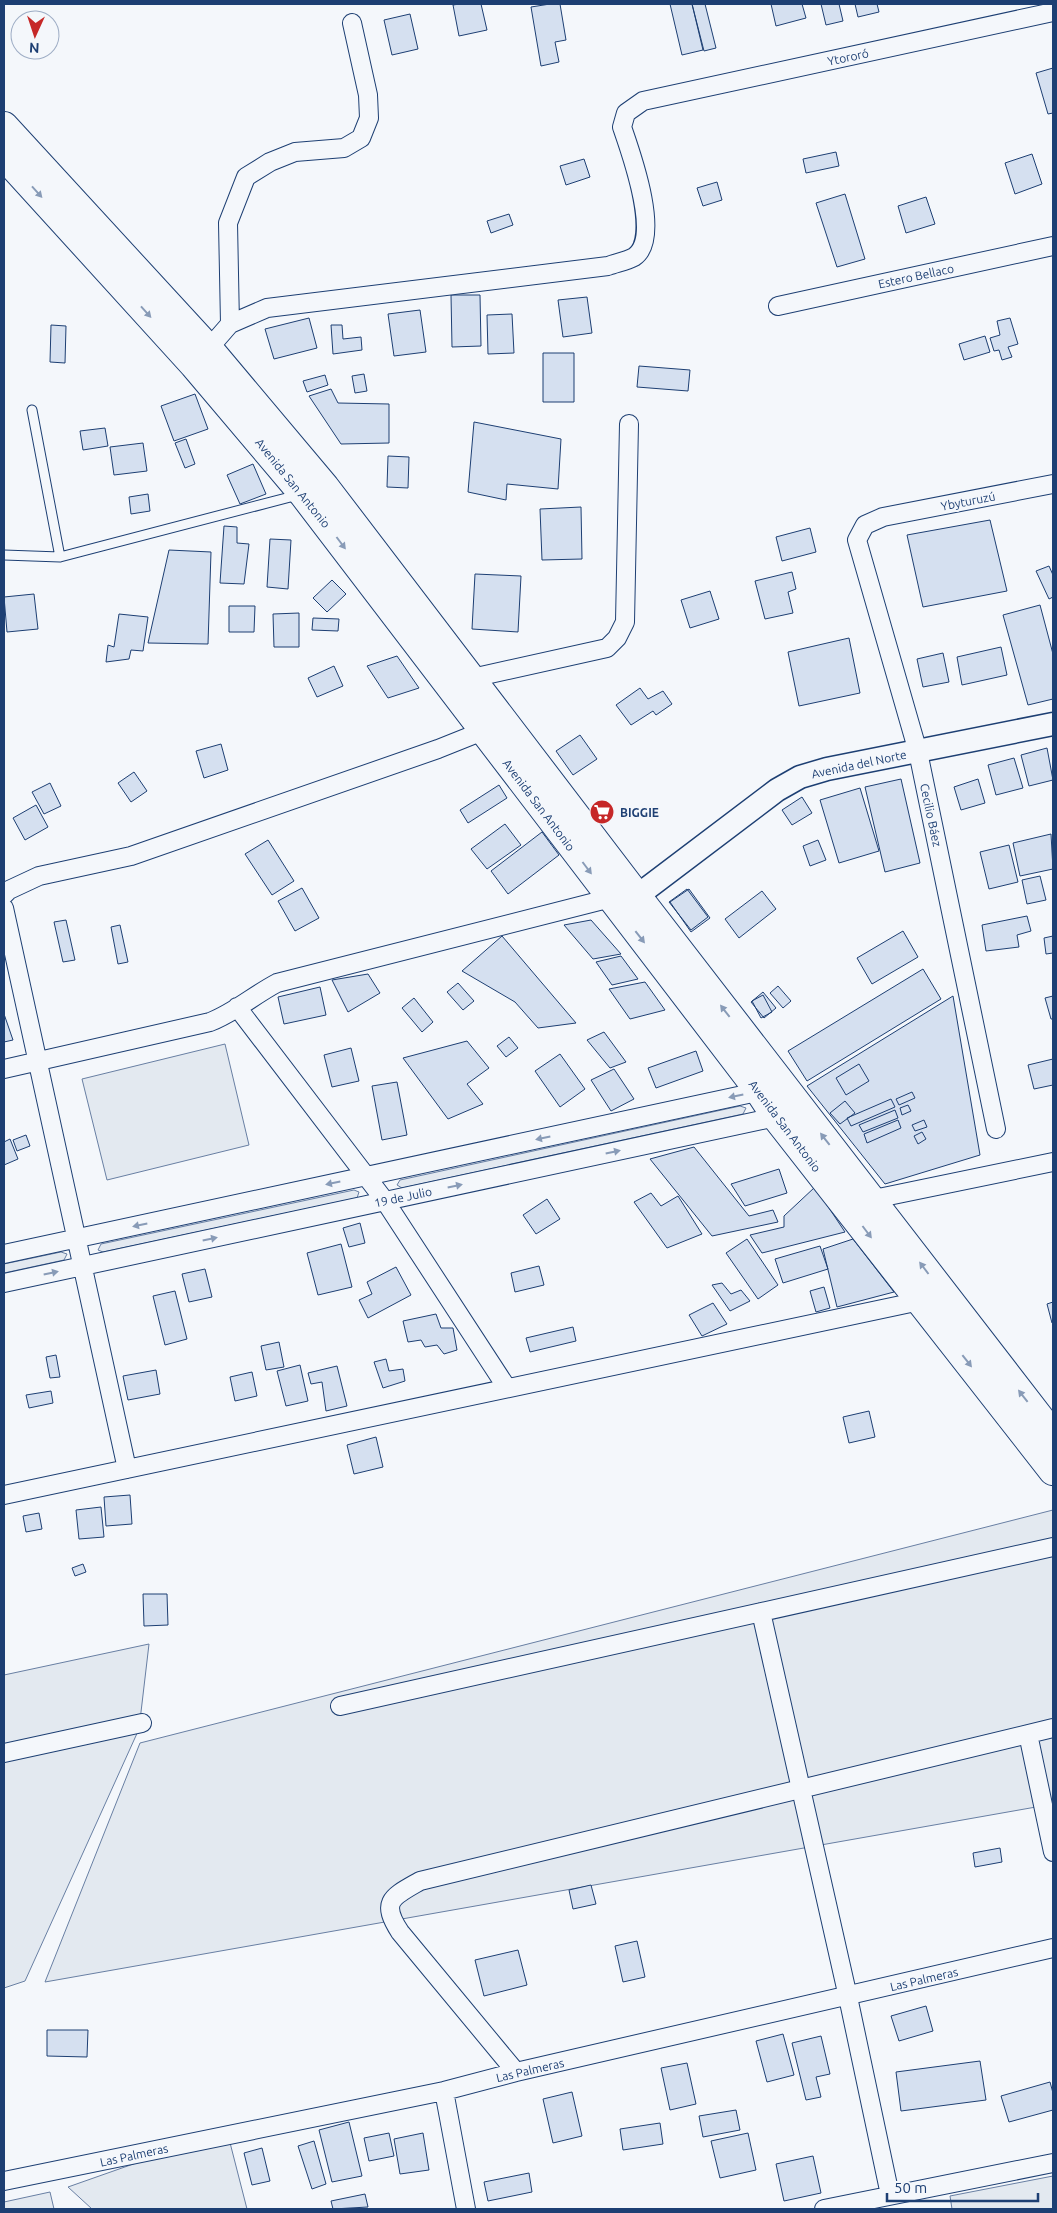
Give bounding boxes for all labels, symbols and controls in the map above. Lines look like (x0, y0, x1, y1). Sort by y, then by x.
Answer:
north arrow (10, 10, 60, 60)
text: N (29, 40, 40, 56)
street label: Ytororó (826, 46, 870, 68)
one-way arrow (31, 185, 42, 198)
street label: Estero Bellaco (877, 262, 955, 290)
one-way arrow (140, 306, 152, 318)
street label: Avenida San Antonio (253, 436, 333, 530)
street label: Ybyturuzú (940, 489, 996, 513)
one-way arrow (335, 536, 346, 549)
street label: Avenida del Norte (810, 748, 908, 780)
street label: Avenida San Antonio (500, 757, 578, 853)
street label: Cecilio Báez (918, 782, 944, 848)
supermarket icon: BIGGIE (589, 799, 615, 825)
place label: BIGGIE (620, 806, 659, 819)
one-way arrow (582, 861, 593, 874)
one-way arrow (635, 930, 646, 943)
one-way arrow (720, 1005, 731, 1018)
street label: Avenida San Antonio (746, 1078, 824, 1174)
one-way arrow (728, 1093, 744, 1101)
one-way arrow (819, 1133, 830, 1146)
one-way arrow (535, 1134, 550, 1142)
one-way arrow (606, 1148, 621, 1156)
one-way arrow (325, 1179, 340, 1187)
one-way arrow (447, 1182, 462, 1190)
street label: 19 de Julio (373, 1185, 433, 1209)
one-way arrow (132, 1221, 147, 1229)
one-way arrow (862, 1225, 873, 1238)
one-way arrow (203, 1235, 218, 1243)
one-way arrow (919, 1262, 930, 1275)
one-way arrow (44, 1269, 59, 1277)
one-way arrow (961, 1354, 972, 1367)
one-way arrow (1018, 1390, 1029, 1403)
street label: Las Palmeras (889, 1965, 959, 1993)
street label: Las Palmeras (495, 2056, 565, 2084)
street label: Las Palmeras (99, 2141, 169, 2169)
scale bar (887, 2170, 1038, 2202)
text: 50 m (894, 2179, 927, 2196)

